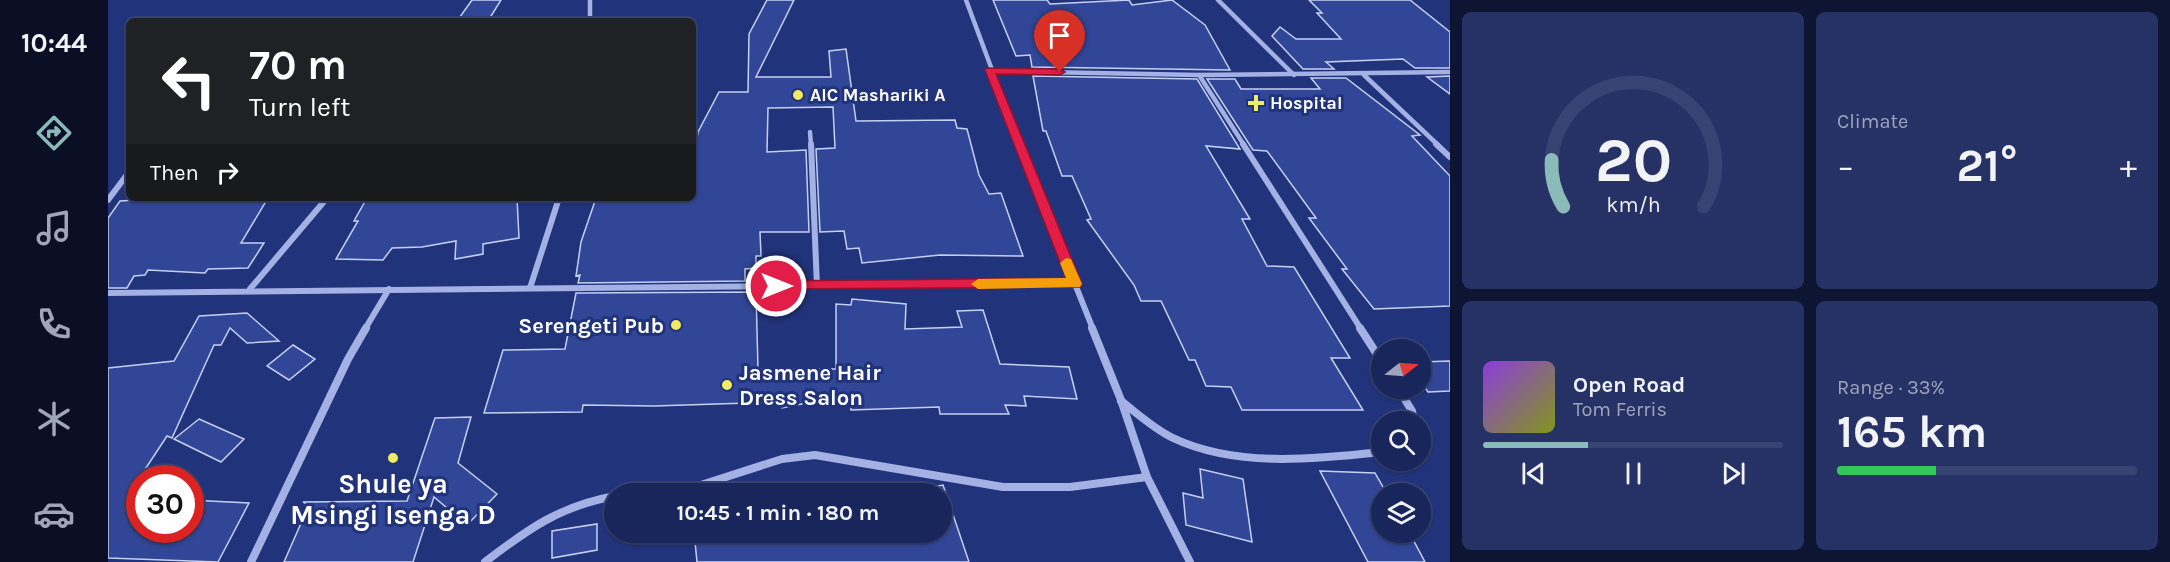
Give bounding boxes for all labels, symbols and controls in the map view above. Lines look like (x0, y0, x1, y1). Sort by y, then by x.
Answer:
pin (1034, 10, 1085, 72)
icon: arrive (1043, 19, 1076, 52)
text: 10:44 (21, 27, 87, 59)
text: 70 m (249, 40, 347, 90)
icon: left (150, 42, 228, 120)
place label: AIC Mashariki A (810, 84, 946, 106)
marker: AIC Mashariki A (791, 88, 805, 102)
text: Turn left (249, 91, 350, 123)
place label: Hospital (1270, 92, 1342, 114)
marker: Hospital (1247, 94, 1265, 112)
text: Climate (1837, 110, 1908, 133)
icon: directions (33, 112, 75, 154)
text: 20 (1594, 124, 1672, 197)
text: 21° (1957, 140, 2017, 192)
text: − (1837, 147, 1854, 185)
text: + (2120, 147, 2137, 185)
icon: right (211, 156, 244, 189)
text: Then (150, 160, 199, 186)
text: km/h (1606, 193, 1660, 218)
icon: music (33, 207, 75, 249)
position arrow (744, 254, 808, 318)
icon: phone (33, 303, 75, 345)
place label: Serengeti Pub (518, 313, 664, 339)
marker: Serengeti Pub (669, 318, 683, 332)
north arrow (1371, 339, 1431, 399)
map controls (1371, 339, 1431, 543)
place label: Jasmene Hair Dress Salon (739, 360, 881, 411)
text: Open Road (1573, 372, 1685, 398)
text: Range · 33% (1837, 376, 1945, 399)
marker: Jasmene Hair Dress Salon (720, 378, 734, 392)
icon: climate (33, 398, 75, 440)
text: Tom Ferris (1573, 398, 1667, 421)
text: 165 km (1837, 406, 1987, 458)
button: search (1371, 411, 1431, 471)
marker: Shule ya Msingi Isenga D (386, 451, 400, 465)
icon: previous (1517, 457, 1550, 490)
icon: pause (1617, 457, 1650, 490)
icon: next (1717, 457, 1750, 490)
speed limit sign: 30 (126, 465, 204, 543)
place label: Shule ya Msingi Isenga D (290, 468, 496, 531)
button: layers (1371, 483, 1431, 543)
icon: car (33, 493, 75, 535)
text: 10:45 · 1 min · 180 m (677, 500, 879, 526)

